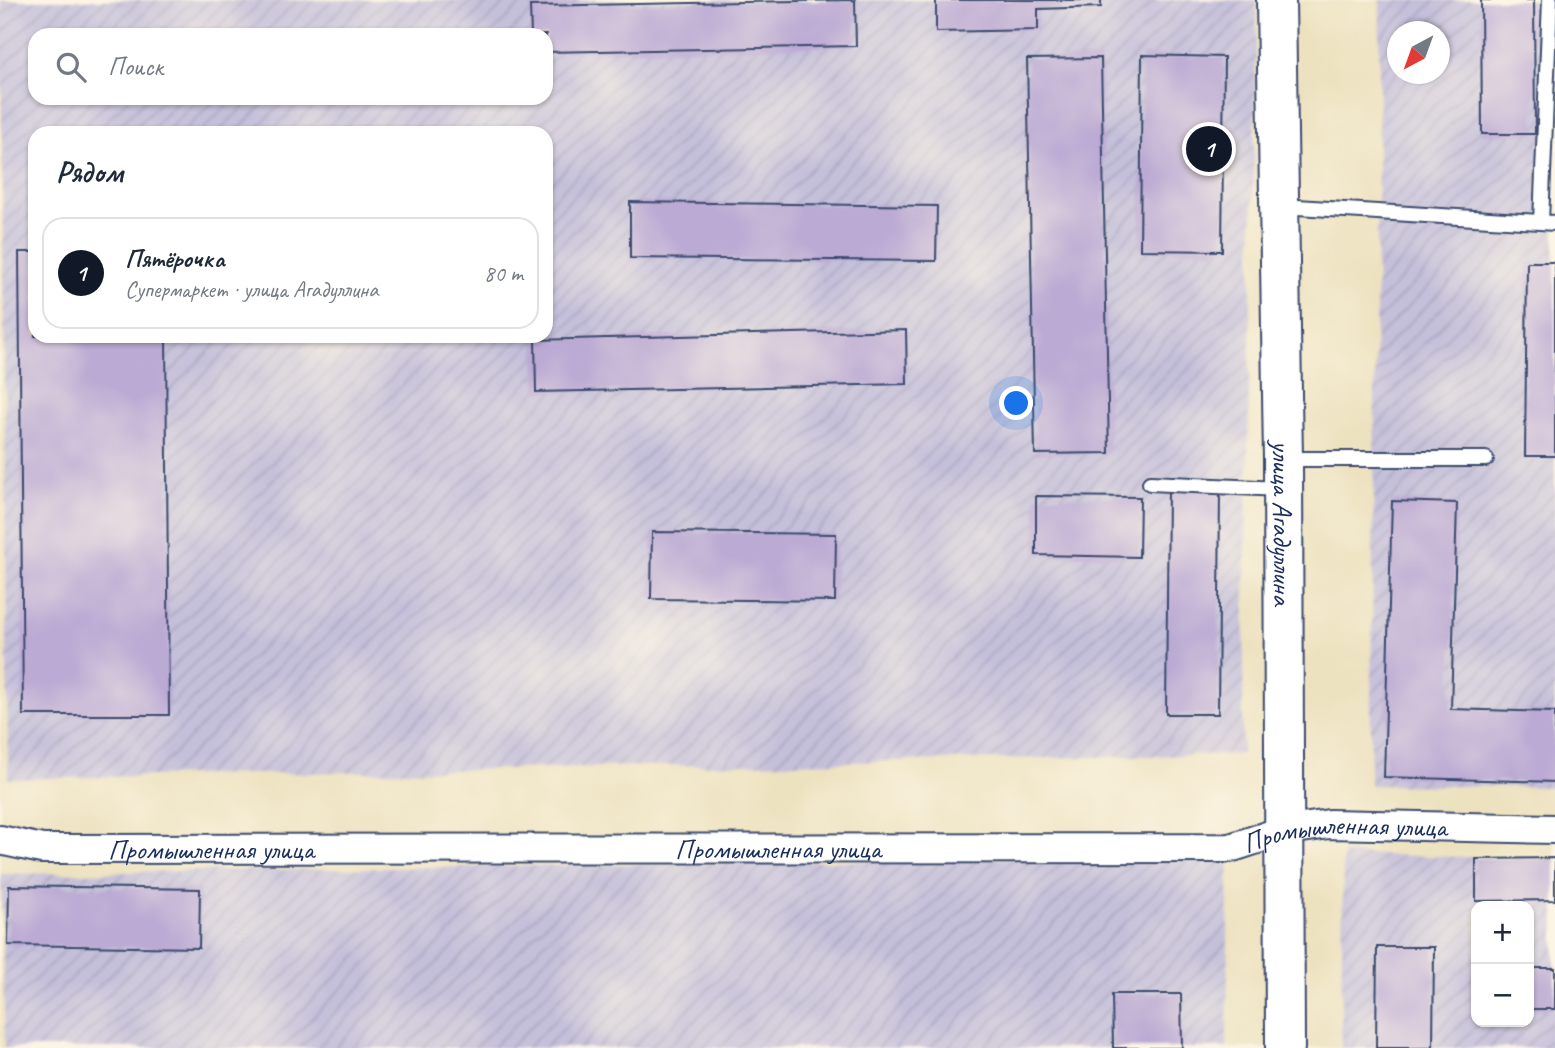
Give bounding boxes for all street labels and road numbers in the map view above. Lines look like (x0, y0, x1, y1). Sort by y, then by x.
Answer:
street label: улица Агадуллина (1265, 438, 1301, 607)
street label: Промышленная улица (1238, 806, 1450, 860)
street label: Промышленная улица (108, 831, 317, 866)
street label: Промышленная улица (675, 831, 884, 866)

